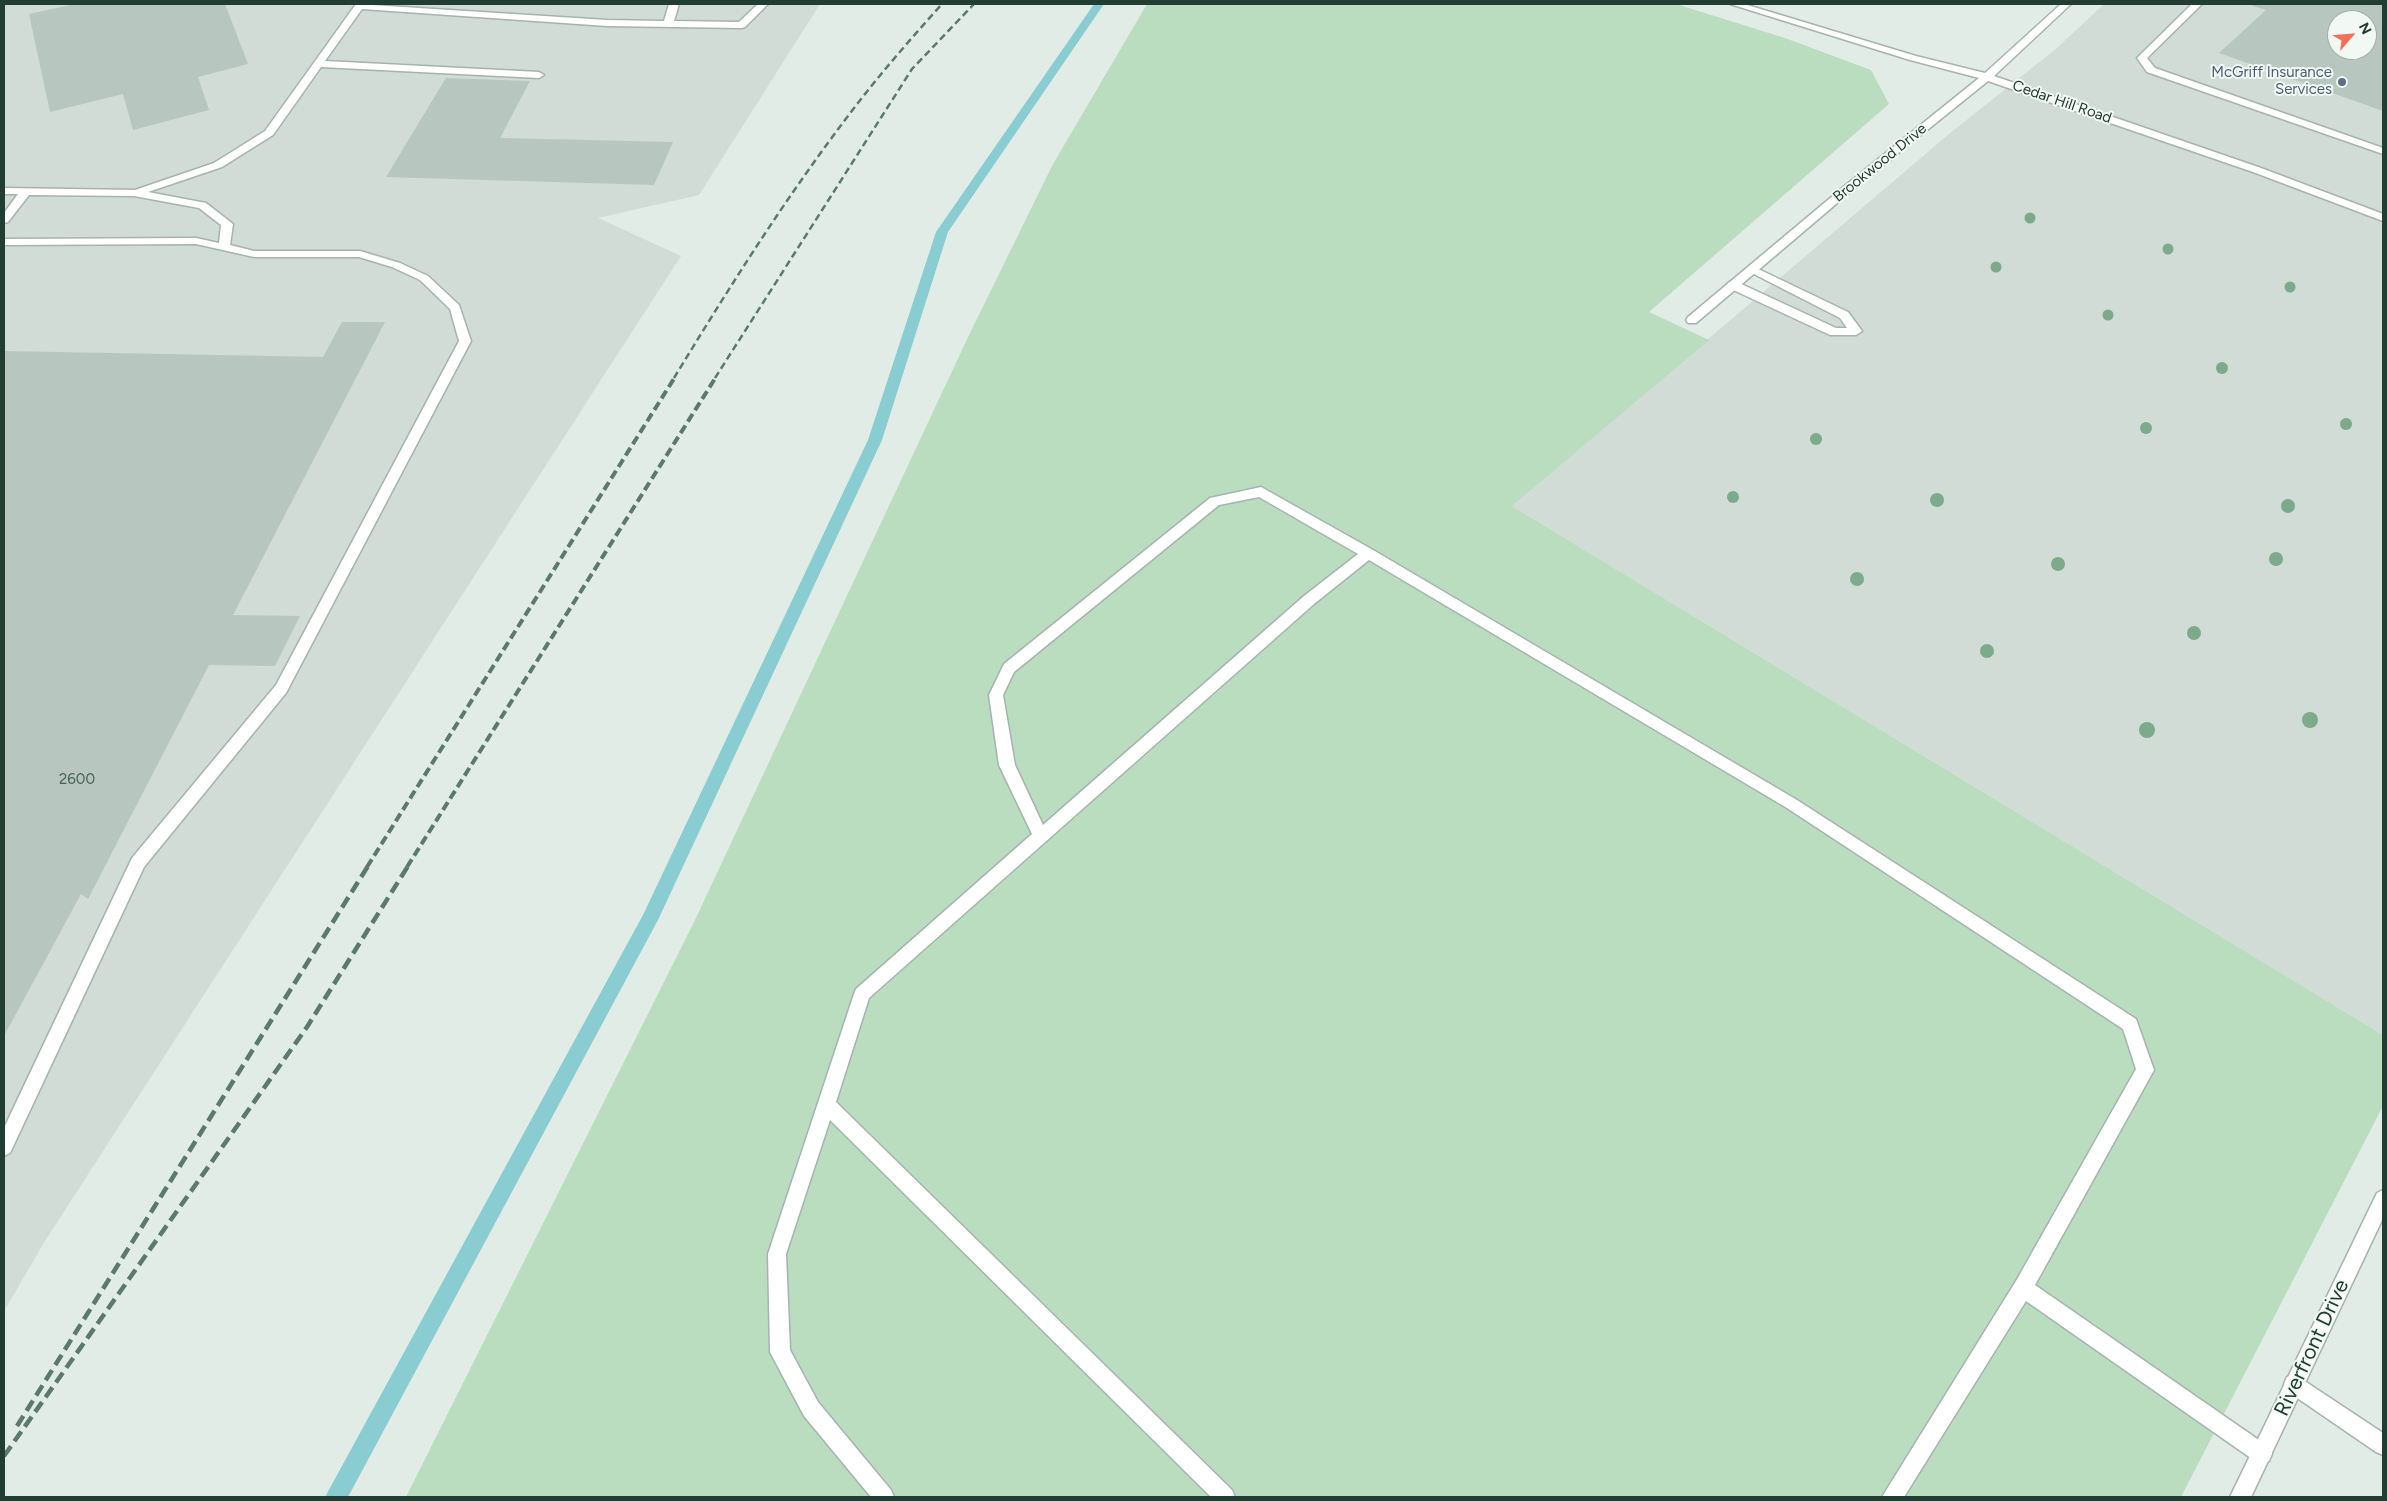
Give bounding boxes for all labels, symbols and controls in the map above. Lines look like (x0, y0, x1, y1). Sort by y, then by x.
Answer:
north arrow (2327, 10, 2377, 60)
text: N (2355, 20, 2375, 37)
place label: McGriff Insurance Services (2211, 64, 2332, 99)
marker: McGriff Insurance Services (2336, 76, 2348, 88)
street label: Cedar Hill Road (2010, 77, 2114, 127)
street label: Brookwood Drive (1830, 120, 1930, 206)
house number: 2600 (59, 771, 95, 789)
street label: Riverfront Drive (2269, 1276, 2355, 1420)

